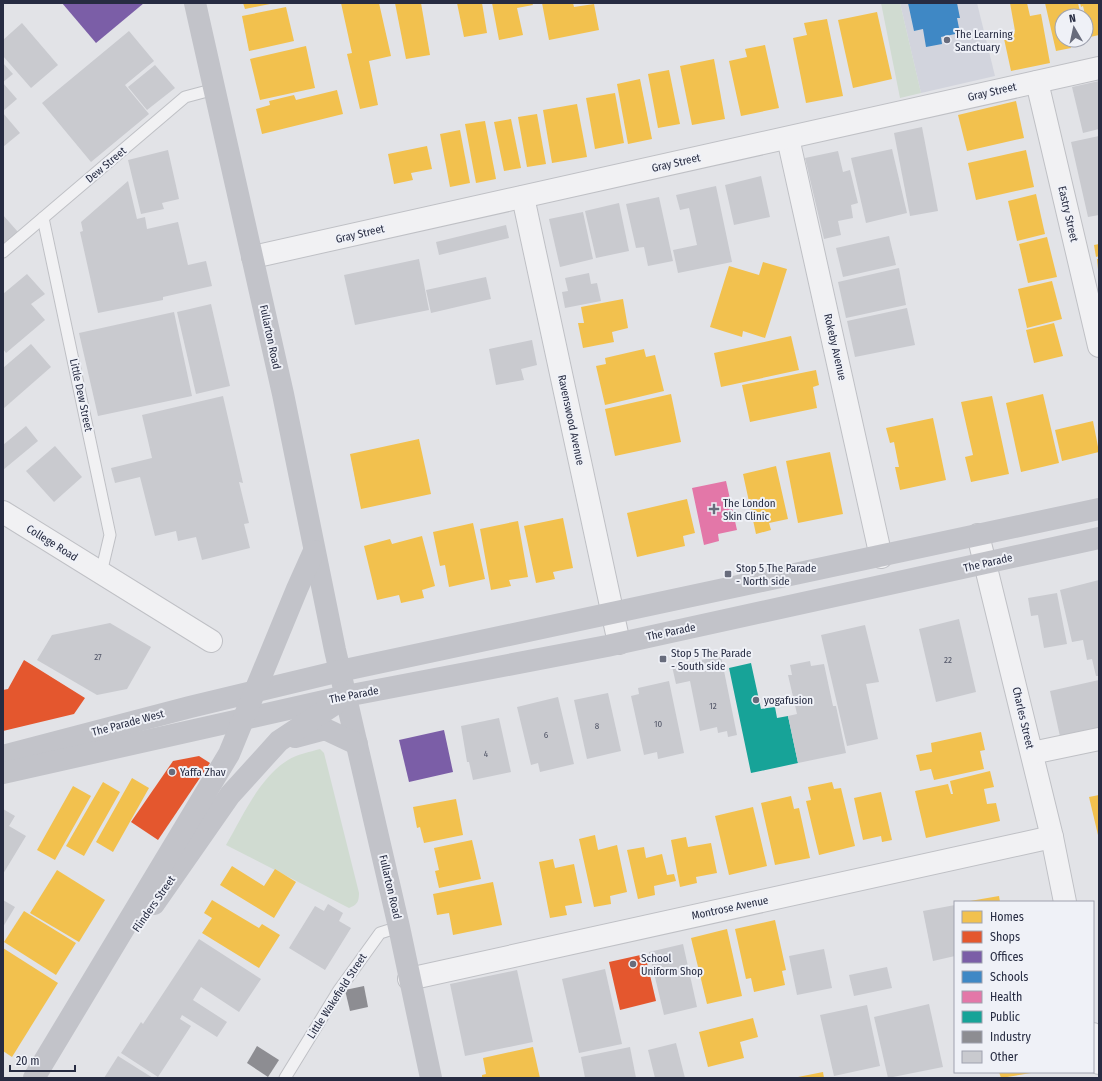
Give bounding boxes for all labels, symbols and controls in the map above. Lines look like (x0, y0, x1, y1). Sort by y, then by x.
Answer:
north arrow (1054, 8, 1094, 48)
text: N (1068, 12, 1077, 26)
place label: The Learning Sanctuary (955, 28, 1013, 54)
marker: The Learning Sanctuary (942, 35, 952, 45)
street label: Gray Street (966, 80, 1018, 104)
street label: Dew Street (83, 144, 129, 186)
street label: Gray Street (650, 151, 702, 175)
street label: Eastry Street (1055, 185, 1081, 244)
street label: Gray Street (334, 222, 386, 246)
street label: Fullarton Road (257, 304, 283, 370)
street label: Rokeby Avenue (821, 312, 849, 382)
street label: Little Dew Street (67, 357, 95, 433)
street label: Ravenswood Avenue (555, 374, 587, 466)
place label: The London Skin Clinic (723, 497, 776, 523)
marker: The London Skin Clinic (708, 503, 720, 515)
street label: College Road (24, 522, 80, 564)
street label: The Parade (962, 551, 1014, 575)
place label: Stop 5 The Parade - North side (736, 562, 816, 588)
marker: Stop 5 The Parade - North side (723, 569, 733, 579)
street label: The Parade (645, 620, 697, 644)
place label: Stop 5 The Parade - South side (671, 647, 751, 673)
house number: 27 (94, 652, 102, 662)
marker: Stop 5 The Parade - South side (658, 654, 668, 664)
house number: 22 (944, 655, 952, 665)
street label: The Parade (328, 684, 380, 706)
street label: Charles Street (1010, 686, 1037, 751)
place label: yogafusion (764, 694, 813, 707)
marker: yogafusion (751, 695, 761, 705)
house number: 12 (709, 701, 717, 711)
street label: The Parade West (91, 707, 166, 739)
house number: 10 (654, 719, 662, 729)
house number: 8 (595, 721, 600, 731)
house number: 6 (544, 730, 549, 740)
house number: 4 (484, 749, 489, 759)
place label: Yaffa Zhav (180, 766, 226, 779)
marker: Yaffa Zhav (167, 767, 177, 777)
street label: Fullarton Road (376, 854, 404, 920)
street label: Flinders Street (130, 873, 178, 935)
street label: Montrose Avenue (690, 894, 770, 922)
legend (954, 901, 1094, 1073)
text: Homes (990, 910, 1024, 924)
text: Shops (990, 930, 1020, 944)
text: Offices (990, 950, 1023, 964)
street label: Little Wakefield Street (305, 951, 370, 1041)
place label: School Uniform Shop (641, 952, 703, 978)
marker: School Uniform Shop (628, 959, 638, 969)
text: Schools (990, 970, 1028, 984)
text: Health (990, 990, 1022, 1004)
text: Public (990, 1010, 1020, 1024)
text: Industry (990, 1030, 1031, 1044)
scale bar (10, 1047, 75, 1073)
text: Other (990, 1050, 1019, 1064)
text: 20 m (16, 1054, 40, 1068)

